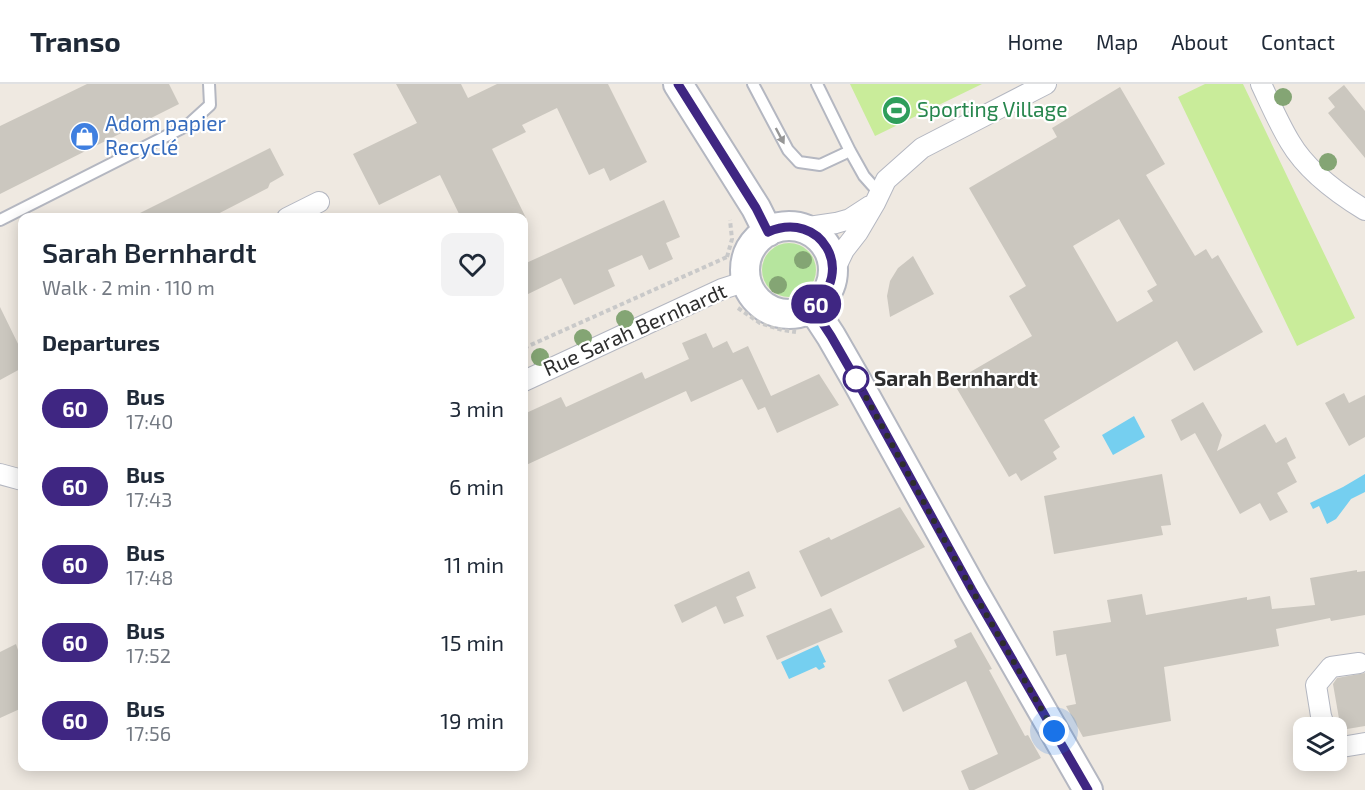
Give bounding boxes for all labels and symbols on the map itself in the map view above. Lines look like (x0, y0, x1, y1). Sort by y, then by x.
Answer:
sports icon: Sporting Village (880, 94, 912, 126)
place label: Sporting Village (917, 96, 1068, 121)
place label: Adom papier Recyclé (105, 110, 226, 159)
shop icon: Adom papier Recyclé (68, 120, 100, 152)
one-way arrow (775, 127, 785, 145)
street label: Rue Sarah Bernhardt (539, 277, 730, 380)
line badge: 60 (789, 284, 843, 324)
place label: Sarah Bernhardt (874, 365, 1038, 390)
marker: Sarah Bernhardt (843, 366, 869, 392)
your location (1039, 716, 1069, 746)

